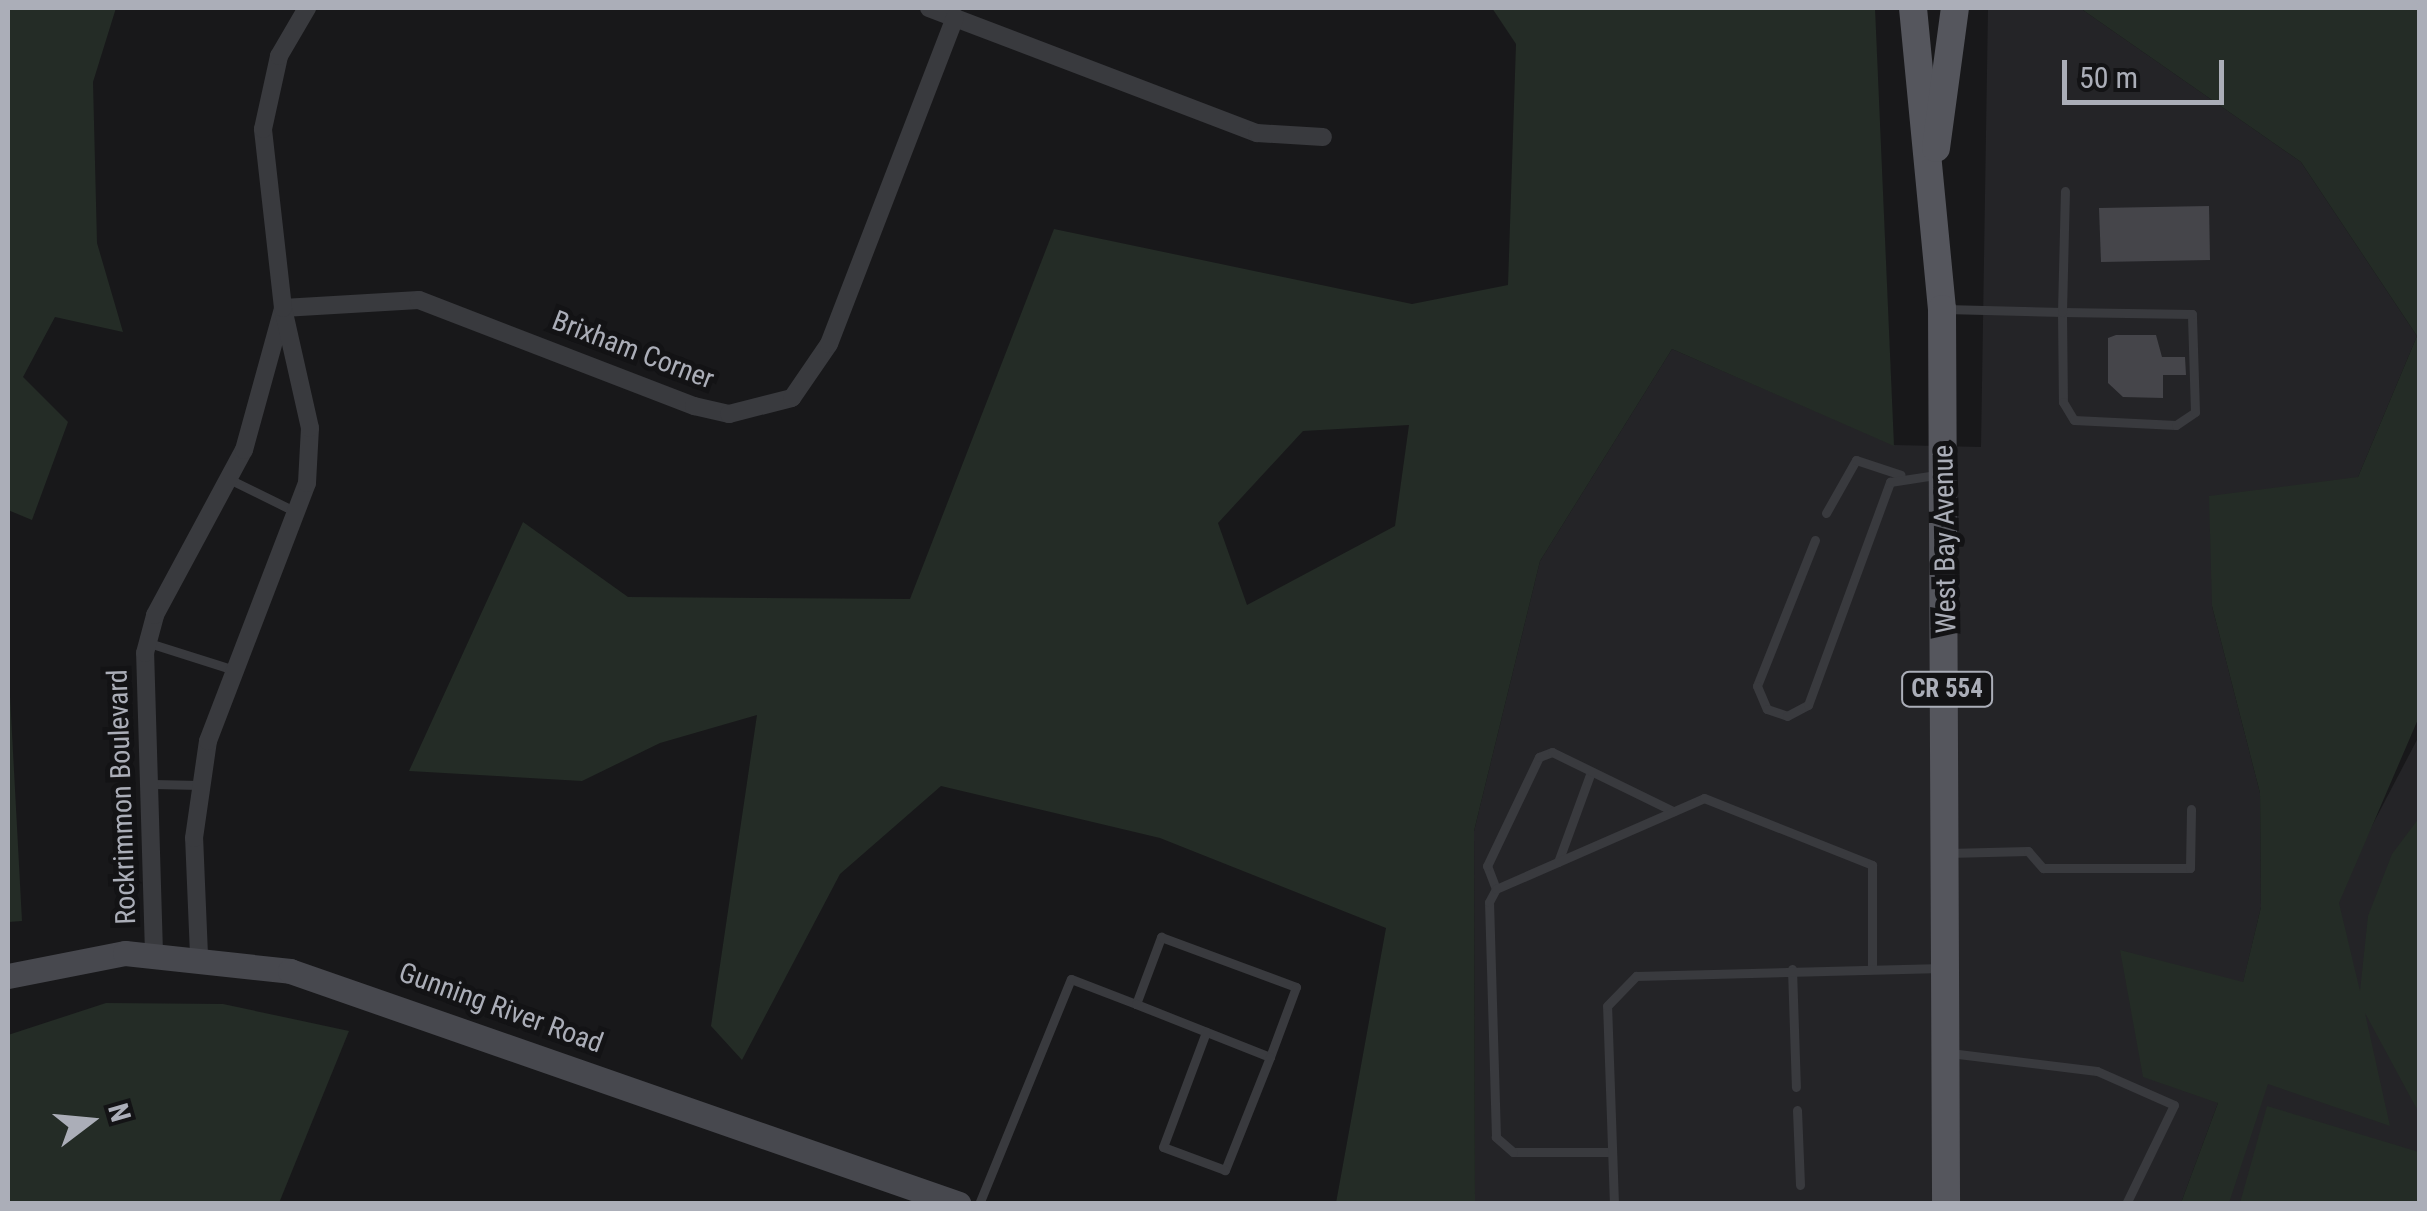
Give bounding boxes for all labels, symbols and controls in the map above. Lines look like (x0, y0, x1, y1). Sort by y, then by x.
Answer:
scale bar (2067, 40, 2230, 102)
text: 50 m (2079, 60, 2138, 95)
street label: Brixham Corner (547, 304, 719, 396)
street label: West Bay Avenue (1927, 444, 1963, 634)
street label: Rockrimmon Boulevard (101, 669, 143, 925)
road number: CR 554 (1900, 669, 1994, 709)
street label: Gunning River Road (394, 955, 608, 1061)
north arrow (40, 1071, 140, 1171)
text: N (101, 1100, 138, 1125)

